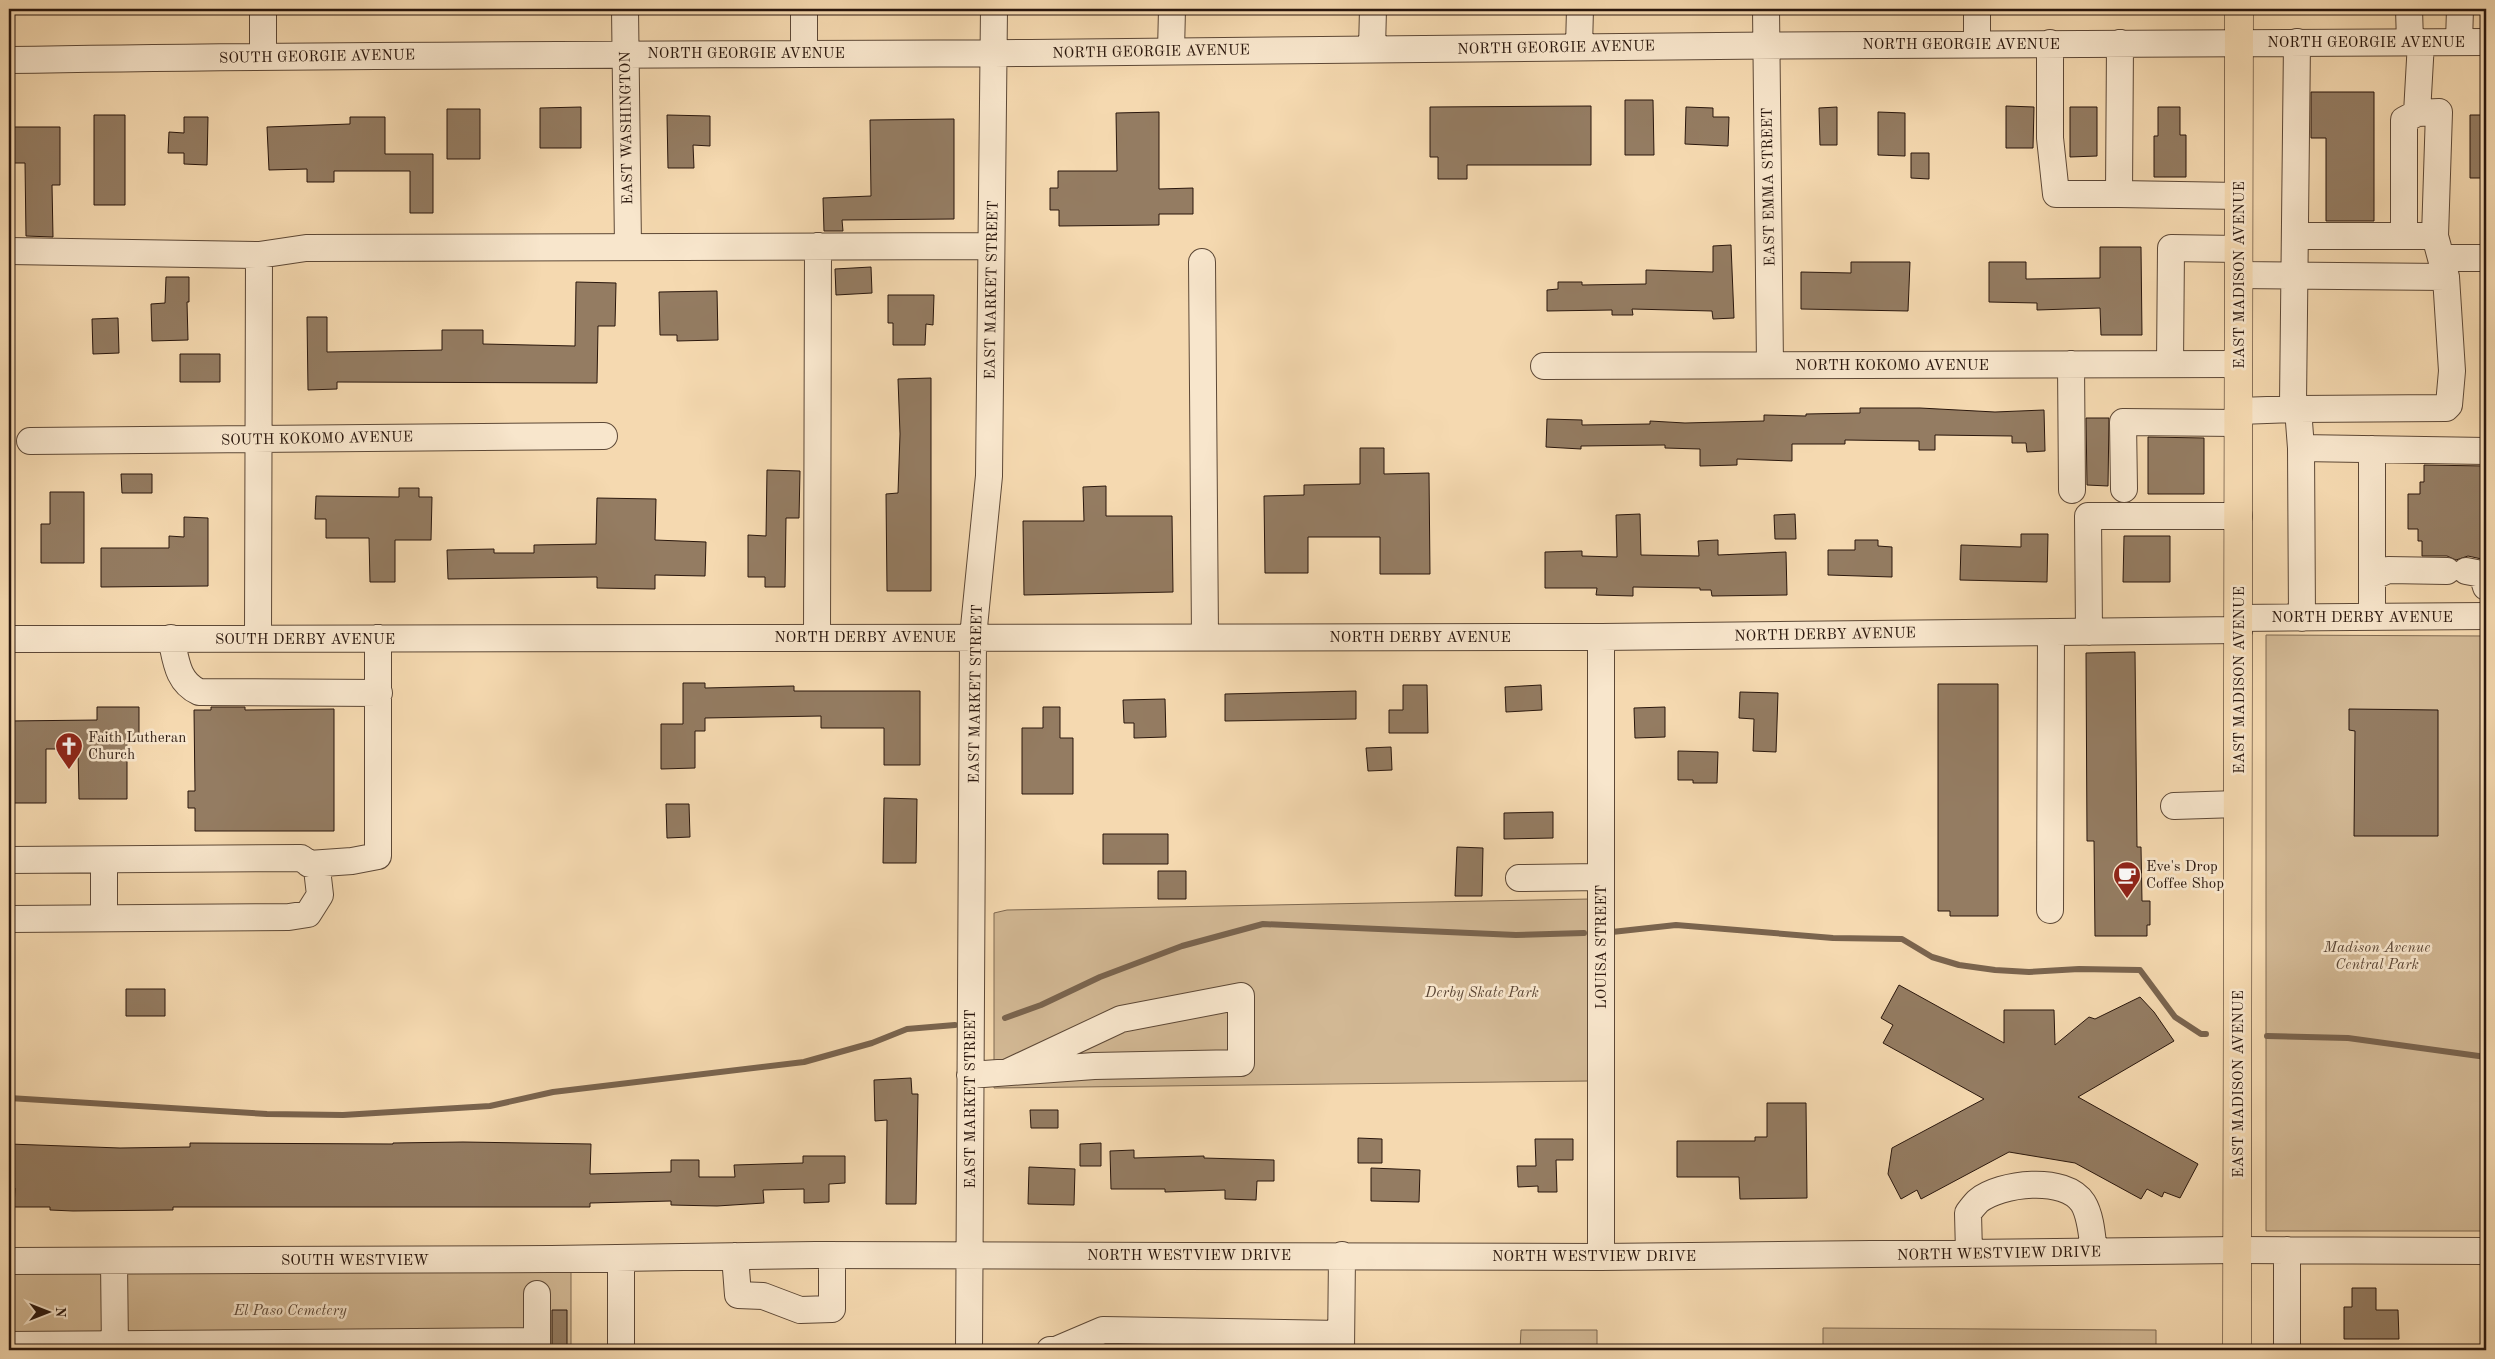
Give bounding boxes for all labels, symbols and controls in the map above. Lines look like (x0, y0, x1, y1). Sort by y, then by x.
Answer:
street label: NORTH GEORGIE AVENUE (2267, 36, 2465, 51)
street label: NORTH GEORGIE AVENUE (1862, 38, 2060, 53)
street label: NORTH GEORGIE AVENUE (1457, 39, 1655, 58)
street label: NORTH GEORGIE AVENUE (1052, 43, 1250, 62)
street label: NORTH GEORGIE AVENUE (647, 47, 845, 62)
street label: SOUTH GEORGIE AVENUE (219, 48, 415, 67)
street label: EAST WASHINGTON (619, 51, 636, 205)
street label: EAST EMMA STREET (1761, 107, 1778, 267)
street label: EAST MADISON AVENUE (2233, 181, 2248, 369)
street label: EAST MARKET STREET (983, 200, 1002, 380)
street label: NORTH KOKOMO AVENUE (1795, 359, 1989, 374)
street label: SOUTH KOKOMO AVENUE (221, 430, 413, 449)
street label: EAST MADISON AVENUE (2233, 586, 2248, 774)
street label: EAST MARKET STREET (967, 604, 986, 784)
street label: NORTH DERBY AVENUE (2271, 611, 2453, 626)
street label: NORTH DERBY AVENUE (1734, 626, 1916, 645)
street label: NORTH DERBY AVENUE (774, 631, 956, 646)
street label: NORTH DERBY AVENUE (1329, 631, 1511, 646)
street label: SOUTH DERBY AVENUE (215, 633, 395, 648)
church icon: Faith Lutheran Church (54, 731, 84, 770)
place label: Faith Lutheran Church (88, 731, 186, 763)
cafe icon: Eve's Drop Coffee Shop (2112, 860, 2142, 899)
place label: Eve's Drop Coffee Shop (2146, 860, 2224, 892)
street label: LOUISA STREET (1595, 885, 1610, 1009)
park label: Madison Avenue Central Park (2323, 941, 2430, 973)
park label: Derby Skate Park (1424, 986, 1539, 1001)
street label: EAST MADISON AVENUE (2232, 990, 2247, 1178)
street label: EAST MARKET STREET (964, 1009, 979, 1189)
street label: NORTH WESTVIEW DRIVE (1897, 1245, 2101, 1264)
street label: NORTH WESTVIEW DRIVE (1087, 1249, 1291, 1264)
street label: NORTH WESTVIEW DRIVE (1492, 1250, 1696, 1265)
street label: SOUTH WESTVIEW (281, 1254, 429, 1269)
north arrow (22, 1286, 72, 1336)
park label: El Paso Cemetery (232, 1304, 347, 1319)
text: N (53, 1307, 67, 1318)

